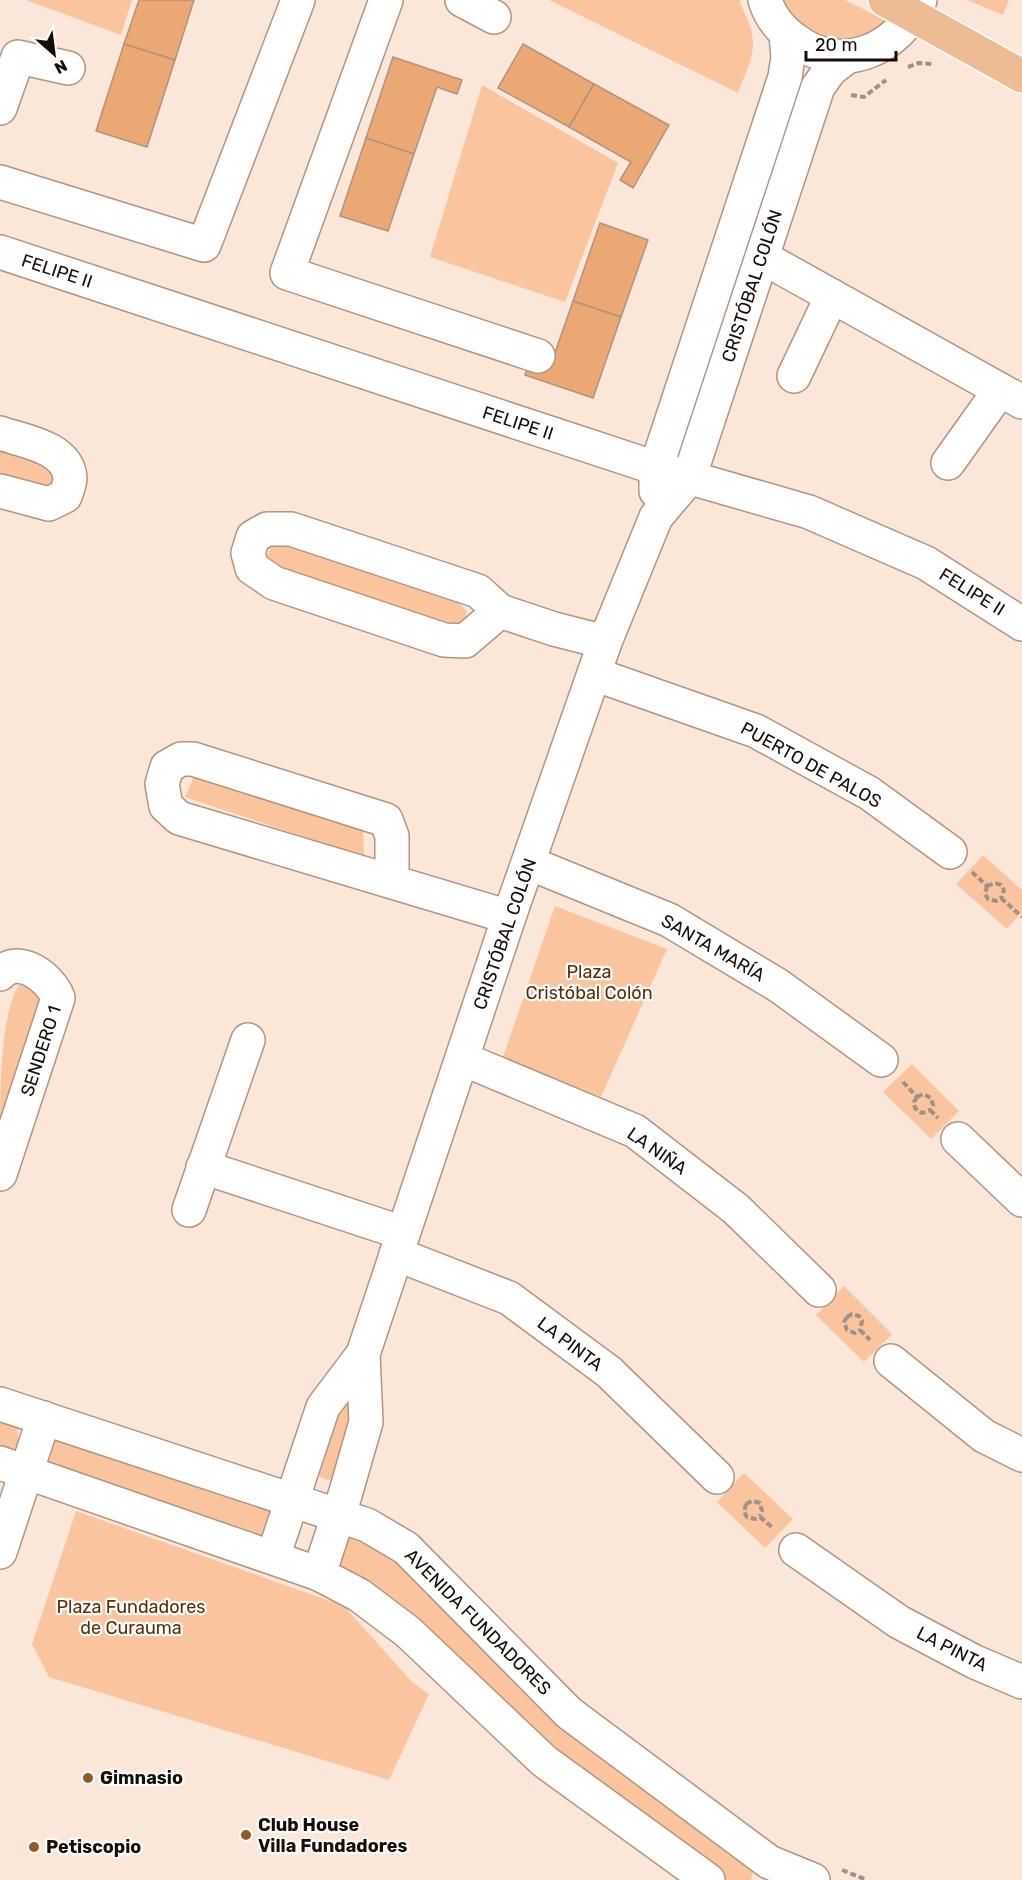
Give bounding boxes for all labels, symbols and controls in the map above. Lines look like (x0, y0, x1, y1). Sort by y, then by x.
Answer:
north arrow (24, 24, 84, 84)
scale bar (806, 24, 896, 62)
text: 20 m (815, 34, 857, 56)
text: N (51, 56, 70, 78)
street label: CRISTÓBAL COLÓN (717, 207, 787, 365)
street label: FELIPE II (19, 249, 95, 293)
street label: FELIPE II (480, 401, 556, 445)
street label: FELIPE II (935, 563, 1009, 621)
street label: PUERTO DE PALOS (737, 717, 885, 813)
street label: CRISTÓBAL COLÓN (469, 855, 541, 1013)
street label: SANTA MARÍA (657, 910, 769, 986)
park label: Plaza Cristóbal Colón (525, 961, 653, 1004)
street label: SENDERO 1 (16, 1003, 66, 1099)
street label: LA NIÑA (623, 1122, 691, 1180)
street label: LA PINTA (533, 1312, 607, 1376)
street label: AVENIDA FUNDADORES (400, 1544, 556, 1700)
park label: Plaza Fundadores de Curauma (56, 1596, 206, 1639)
street label: LA PINTA (913, 1622, 991, 1676)
place label: Gimnasio (100, 1767, 183, 1789)
marker: Gimnasio (81, 1771, 95, 1785)
place label: Club House Villa Fundadores (258, 1814, 407, 1857)
marker: Club House Villa Fundadores (239, 1828, 253, 1842)
place label: Petiscopio (46, 1836, 141, 1858)
marker: Petiscopio (27, 1840, 41, 1854)

